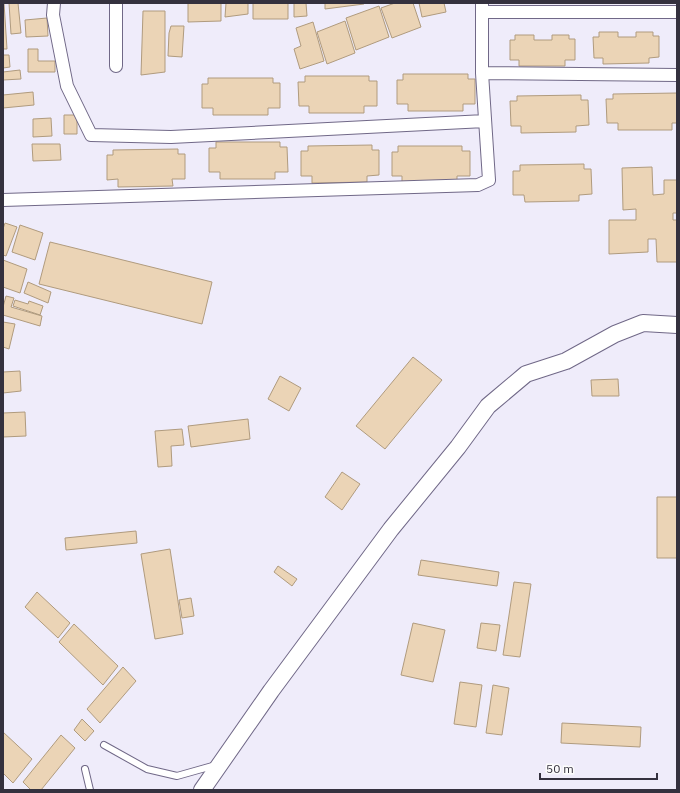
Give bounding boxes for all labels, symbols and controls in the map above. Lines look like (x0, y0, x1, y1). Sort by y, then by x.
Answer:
scale bar (540, 755, 657, 781)
text: 50 m (546, 761, 574, 776)

